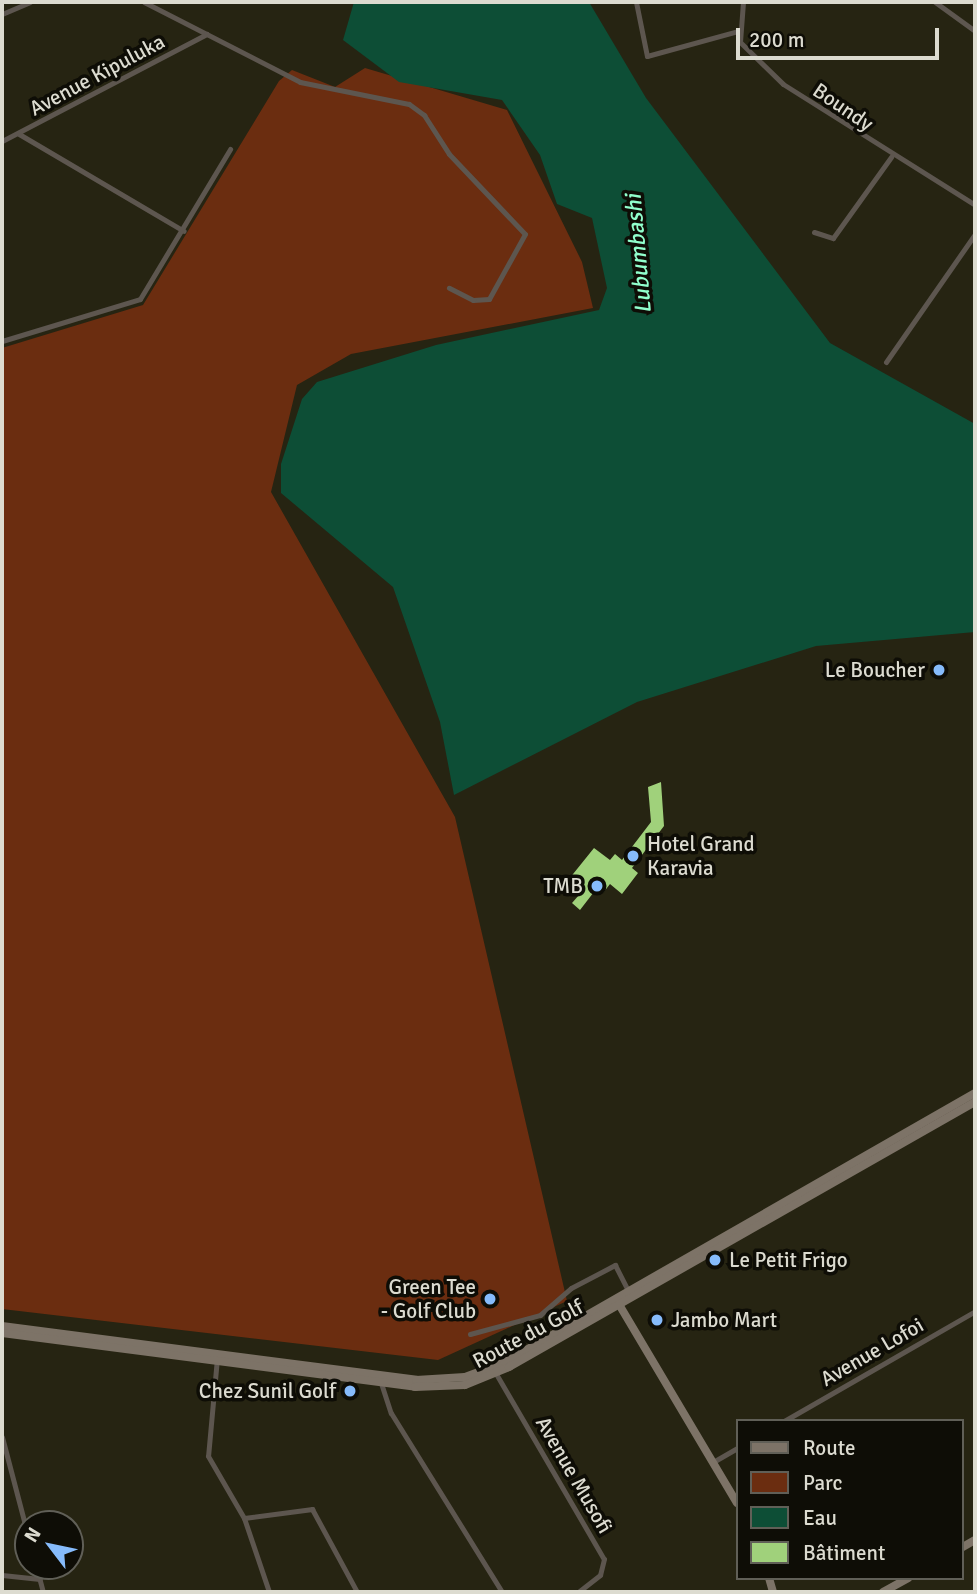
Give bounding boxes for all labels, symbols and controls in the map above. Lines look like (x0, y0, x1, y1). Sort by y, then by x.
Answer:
scale bar (739, 14, 942, 58)
text: 200 m (749, 27, 804, 53)
street label: Avenue Kipuluka (25, 29, 169, 121)
street label: Boundy (808, 78, 878, 136)
water label: Lubumbashi (620, 193, 658, 315)
place label: Le Boucher (825, 657, 925, 683)
marker: Le Boucher (931, 662, 947, 678)
place label: Hotel Grand Karavia (647, 831, 755, 881)
marker: Hotel Grand Karavia (625, 848, 641, 864)
place label: TMB (543, 873, 583, 899)
marker: TMB (589, 878, 605, 894)
place label: Le Petit Frigo (729, 1247, 848, 1273)
marker: Le Petit Frigo (707, 1252, 723, 1268)
place label: Green Tee - Golf Club (381, 1274, 476, 1324)
marker: Green Tee - Golf Club (482, 1291, 498, 1307)
street label: Route du Golf (468, 1294, 588, 1374)
place label: Jambo Mart (671, 1307, 777, 1333)
marker: Jambo Mart (649, 1312, 665, 1328)
street label: Avenue Lofoi (816, 1312, 928, 1392)
place label: Chez Sunil Golf (199, 1378, 336, 1404)
marker: Chez Sunil Golf (342, 1383, 358, 1399)
street label: Avenue Musofi (530, 1412, 618, 1538)
legend (736, 1419, 963, 1580)
text: Route (803, 1435, 855, 1461)
text: Parc (803, 1470, 842, 1496)
text: Eau (803, 1505, 837, 1531)
north arrow (14, 1510, 84, 1580)
text: N (19, 1523, 47, 1547)
text: Bâtiment (803, 1540, 885, 1566)

